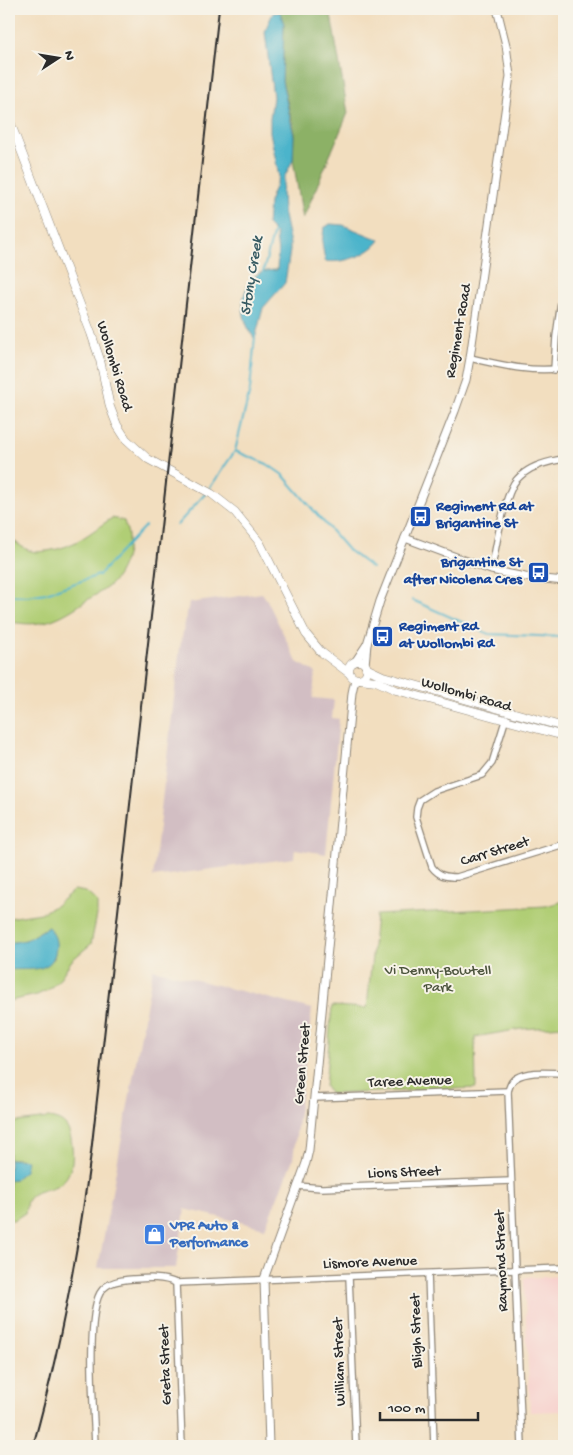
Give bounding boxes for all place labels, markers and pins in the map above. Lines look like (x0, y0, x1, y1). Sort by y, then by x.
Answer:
place label: Regiment Rd at Brigantine St (435, 498, 535, 533)
bus stop icon: Regiment Rd at Brigantine St (408, 504, 432, 528)
place label: Brigantine St after Nicolena Cres (403, 554, 524, 589)
bus stop icon: Brigantine St after Nicolena Cres (526, 560, 550, 584)
place label: Regiment Rd at Wollombi Rd (398, 618, 496, 653)
bus stop icon: Regiment Rd at Wollombi Rd (371, 624, 395, 648)
place label: VPR Auto & Performance (169, 1217, 249, 1252)
shop icon: VPR Auto & Performance (142, 1223, 166, 1247)

